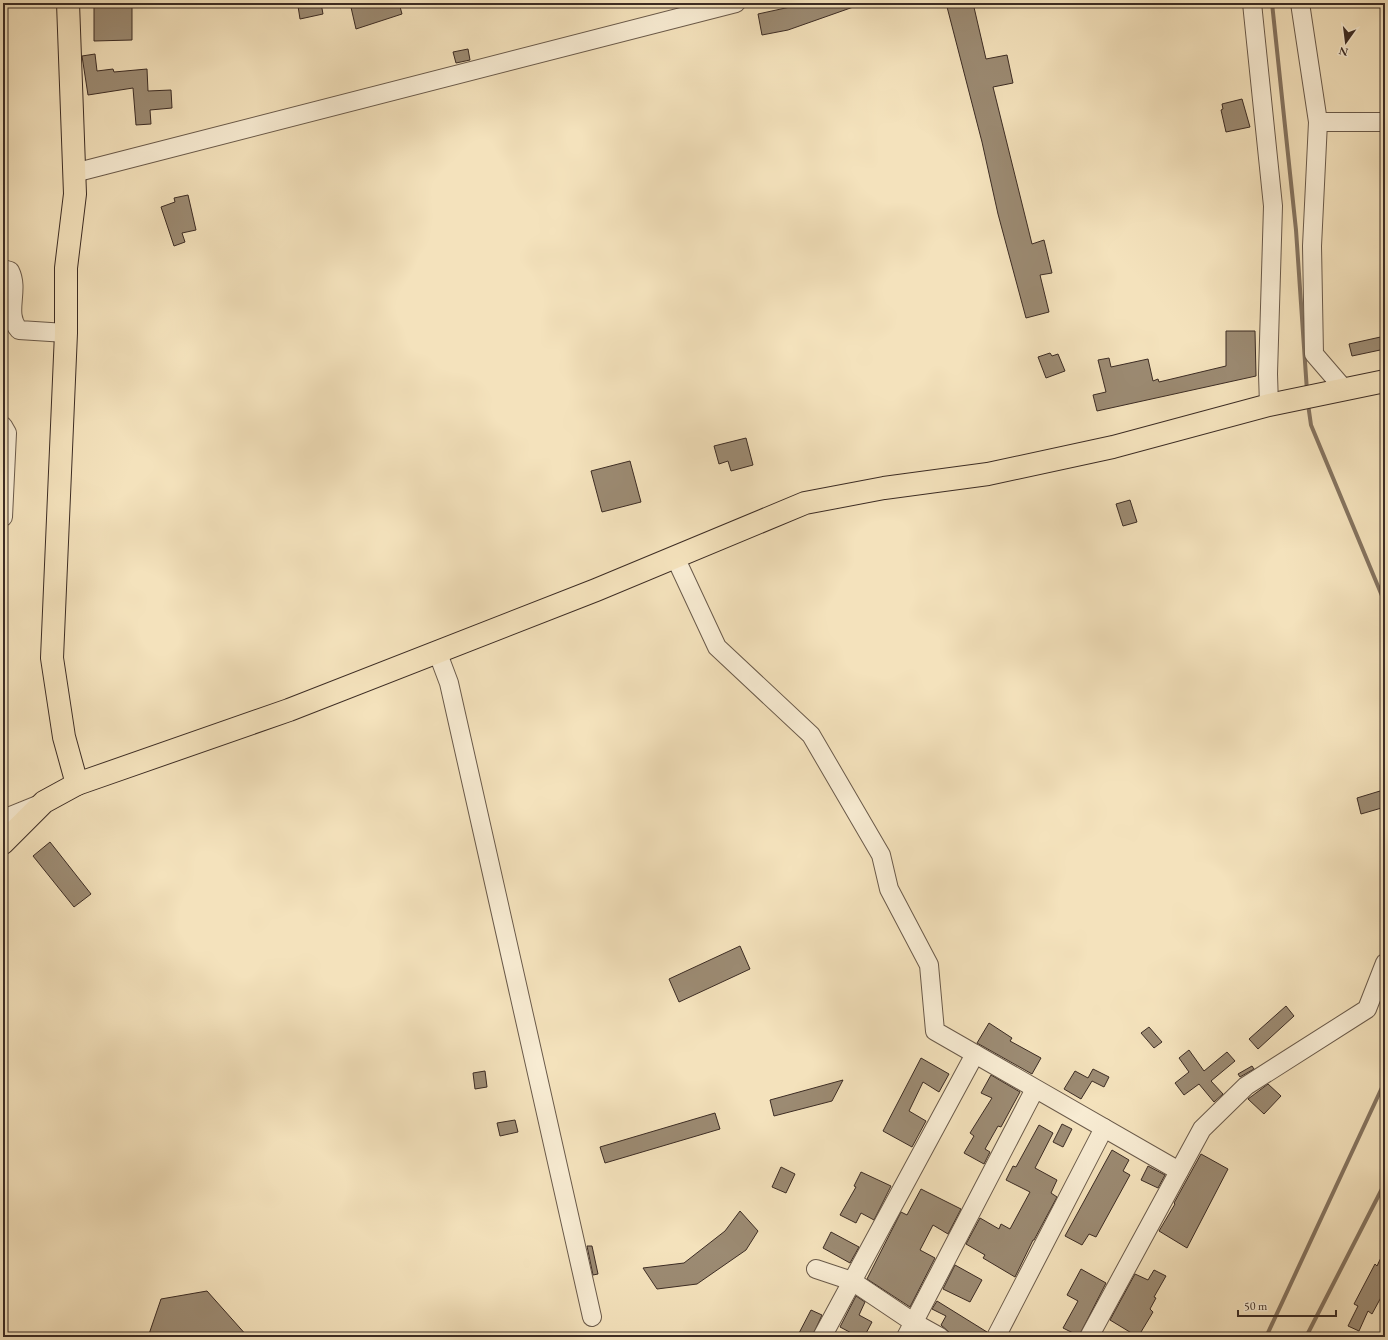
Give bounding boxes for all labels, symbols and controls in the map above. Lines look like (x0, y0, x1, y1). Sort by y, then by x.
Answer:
north arrow (1326, 22, 1366, 62)
text: N (1337, 44, 1350, 60)
scale bar (1238, 1292, 1336, 1318)
text: 50 m (1244, 1298, 1268, 1314)

